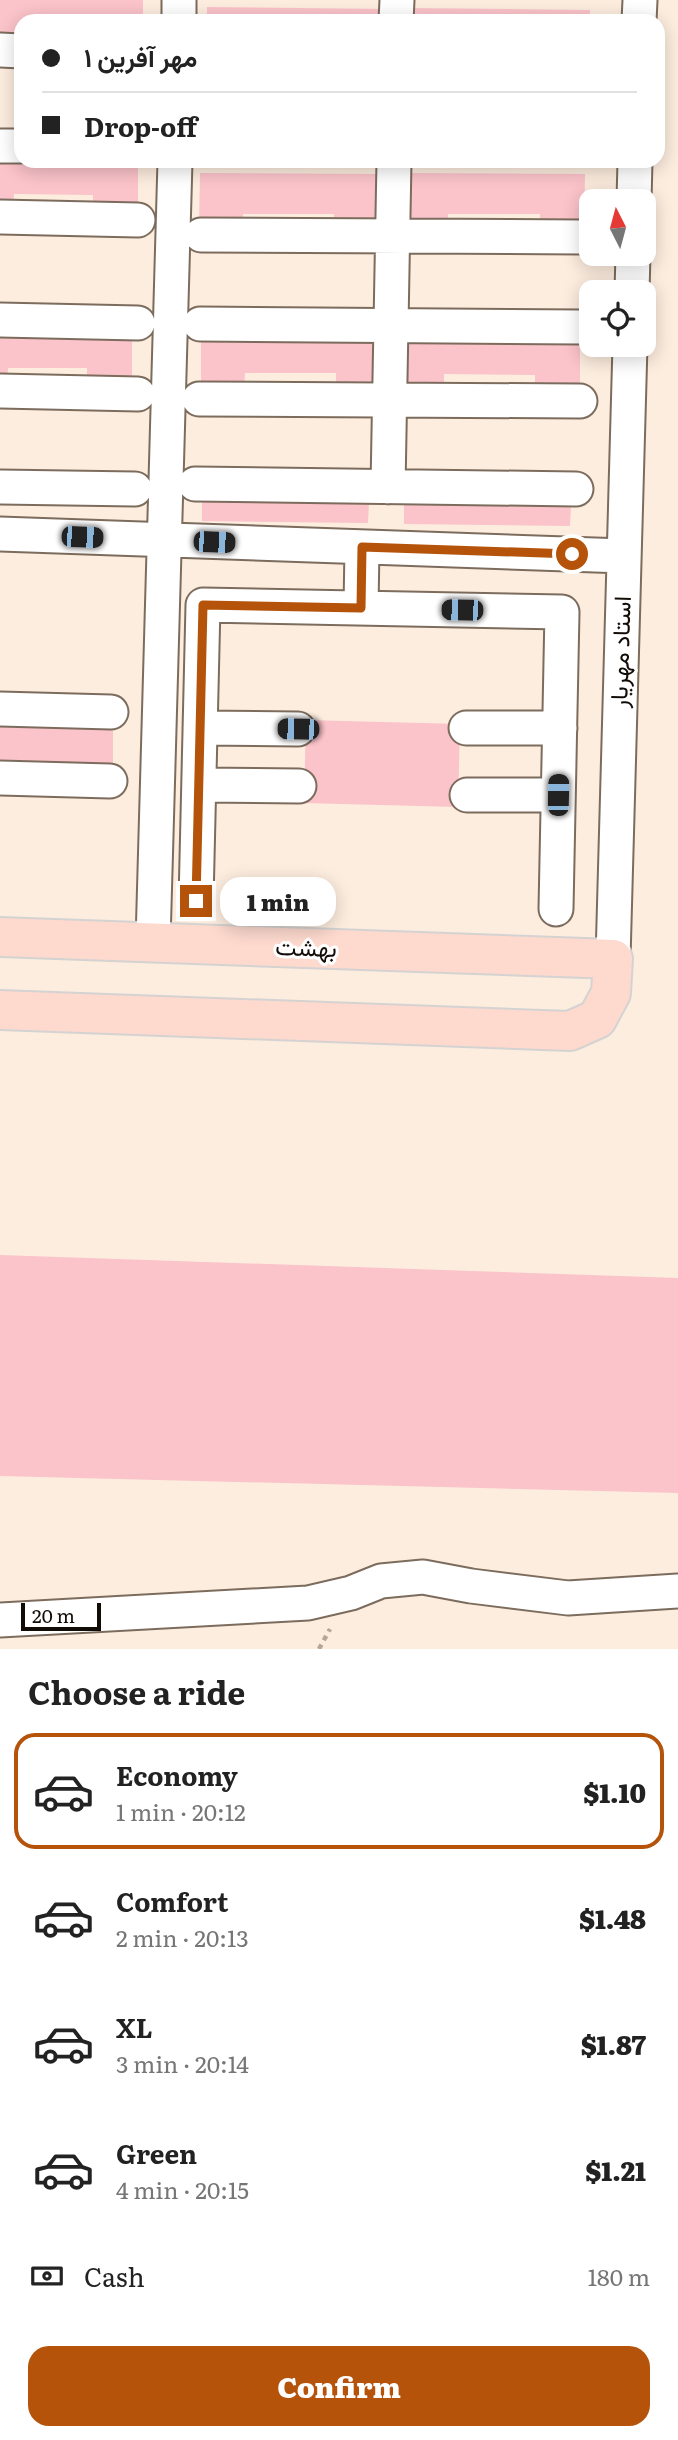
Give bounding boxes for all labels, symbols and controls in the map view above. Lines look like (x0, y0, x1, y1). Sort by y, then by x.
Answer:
text: مهر آفرین ۱ (84, 36, 197, 75)
text: Drop-off (84, 106, 197, 145)
north arrow (579, 189, 656, 266)
map controls (579, 189, 656, 357)
button: locate (579, 280, 656, 357)
car (61, 526, 104, 548)
car (193, 531, 236, 553)
route start (556, 538, 588, 570)
street label: استاد مهریار (599, 595, 638, 710)
car (441, 599, 484, 621)
car (277, 718, 320, 740)
car (548, 774, 569, 816)
callout: 1 min (220, 876, 336, 926)
text: 1 min (247, 884, 309, 918)
route end (180, 885, 212, 917)
street label: بهشت (275, 927, 337, 964)
scale bar (21, 1600, 102, 1632)
text: 20 m (32, 1601, 75, 1629)
text: Choose a ride (28, 1667, 245, 1715)
text: Economy (116, 1755, 238, 1794)
icon: car (32, 1760, 95, 1823)
text: $1.10 (583, 1772, 646, 1811)
text: 1 min · 20:12 (116, 1794, 246, 1828)
text: Comfort (116, 1881, 228, 1920)
icon: car (32, 1886, 95, 1949)
text: $1.48 (579, 1898, 646, 1937)
text: 2 min · 20:13 (116, 1920, 249, 1954)
text: XL (116, 2007, 153, 2046)
icon: car (32, 2012, 95, 2075)
text: $1.87 (581, 2024, 646, 2063)
text: 3 min · 20:14 (116, 2046, 249, 2080)
text: Green (116, 2133, 197, 2172)
icon: car (32, 2138, 95, 2201)
text: $1.21 (585, 2150, 646, 2189)
text: 4 min · 20:15 (116, 2172, 249, 2206)
text: Cash (84, 2256, 145, 2295)
icon: cash (28, 2257, 66, 2295)
text: 180 m (588, 2259, 650, 2293)
button: Confirm (28, 2346, 650, 2426)

